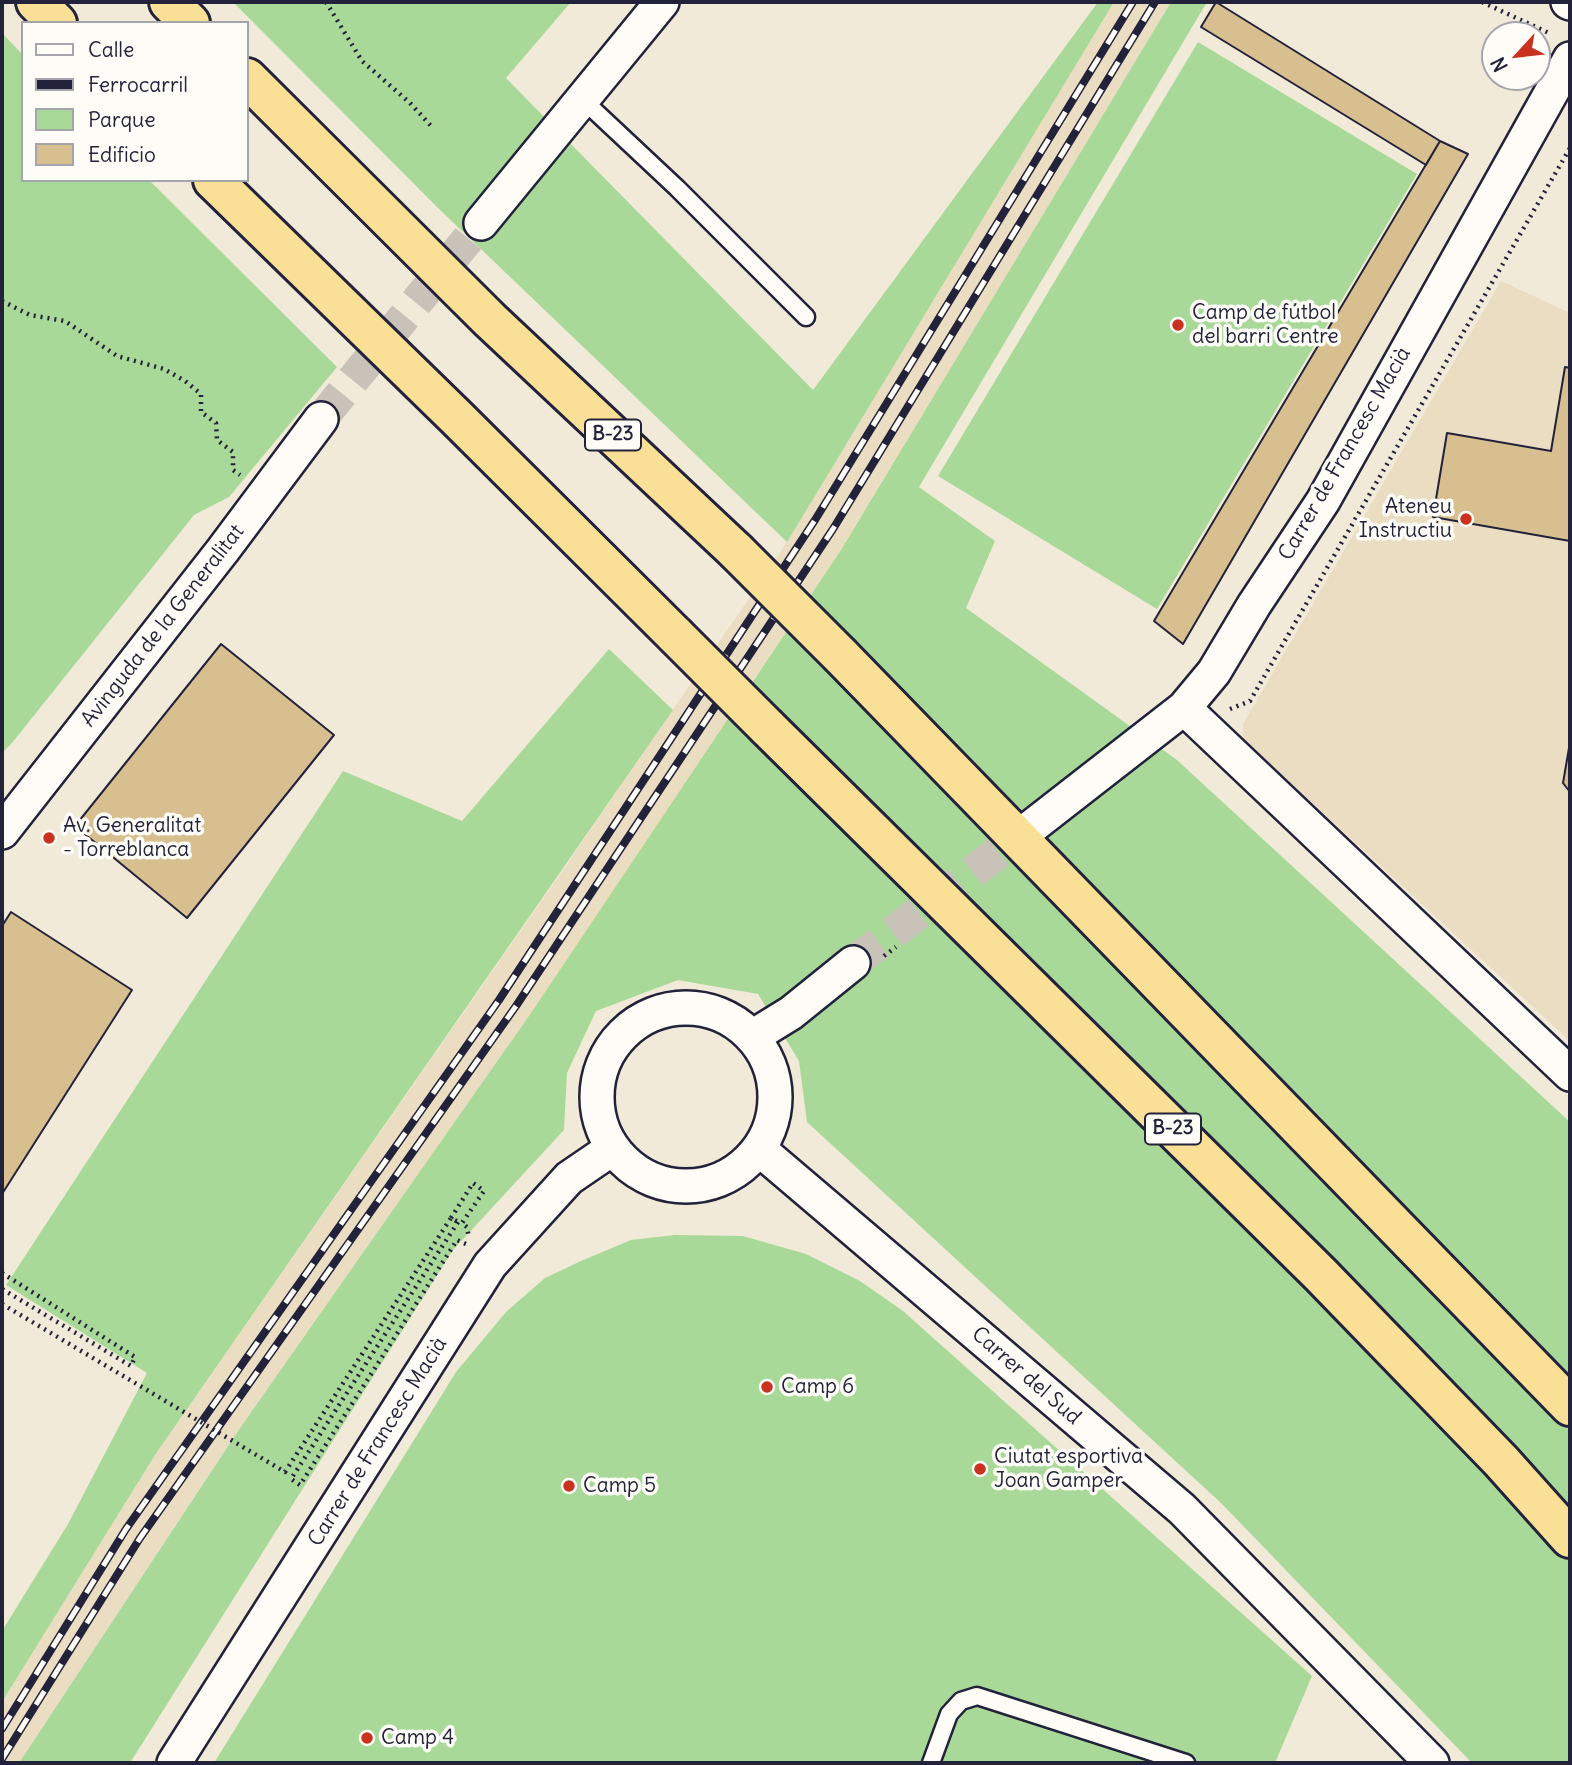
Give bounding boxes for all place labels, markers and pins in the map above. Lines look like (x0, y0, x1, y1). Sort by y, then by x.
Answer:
place label: Camp de fútbol del barri Centre (1192, 300, 1339, 350)
marker: Camp de fútbol del barri Centre (1170, 317, 1186, 333)
place label: Ateneu Instructiu (1359, 494, 1452, 544)
marker: Ateneu Instructiu (1458, 511, 1474, 527)
place label: Av. Generalitat - Torreblanca (63, 813, 201, 863)
marker: Av. Generalitat - Torreblanca (41, 830, 57, 846)
place label: Camp 6 (781, 1374, 854, 1400)
marker: Camp 6 (759, 1379, 775, 1395)
place label: Ciutat esportiva Joan Gamper (994, 1444, 1143, 1494)
marker: Ciutat esportiva Joan Gamper (972, 1461, 988, 1477)
place label: Camp 5 (583, 1473, 656, 1499)
marker: Camp 5 (561, 1478, 577, 1494)
place label: Camp 4 (381, 1725, 454, 1751)
marker: Camp 4 (359, 1730, 375, 1746)

